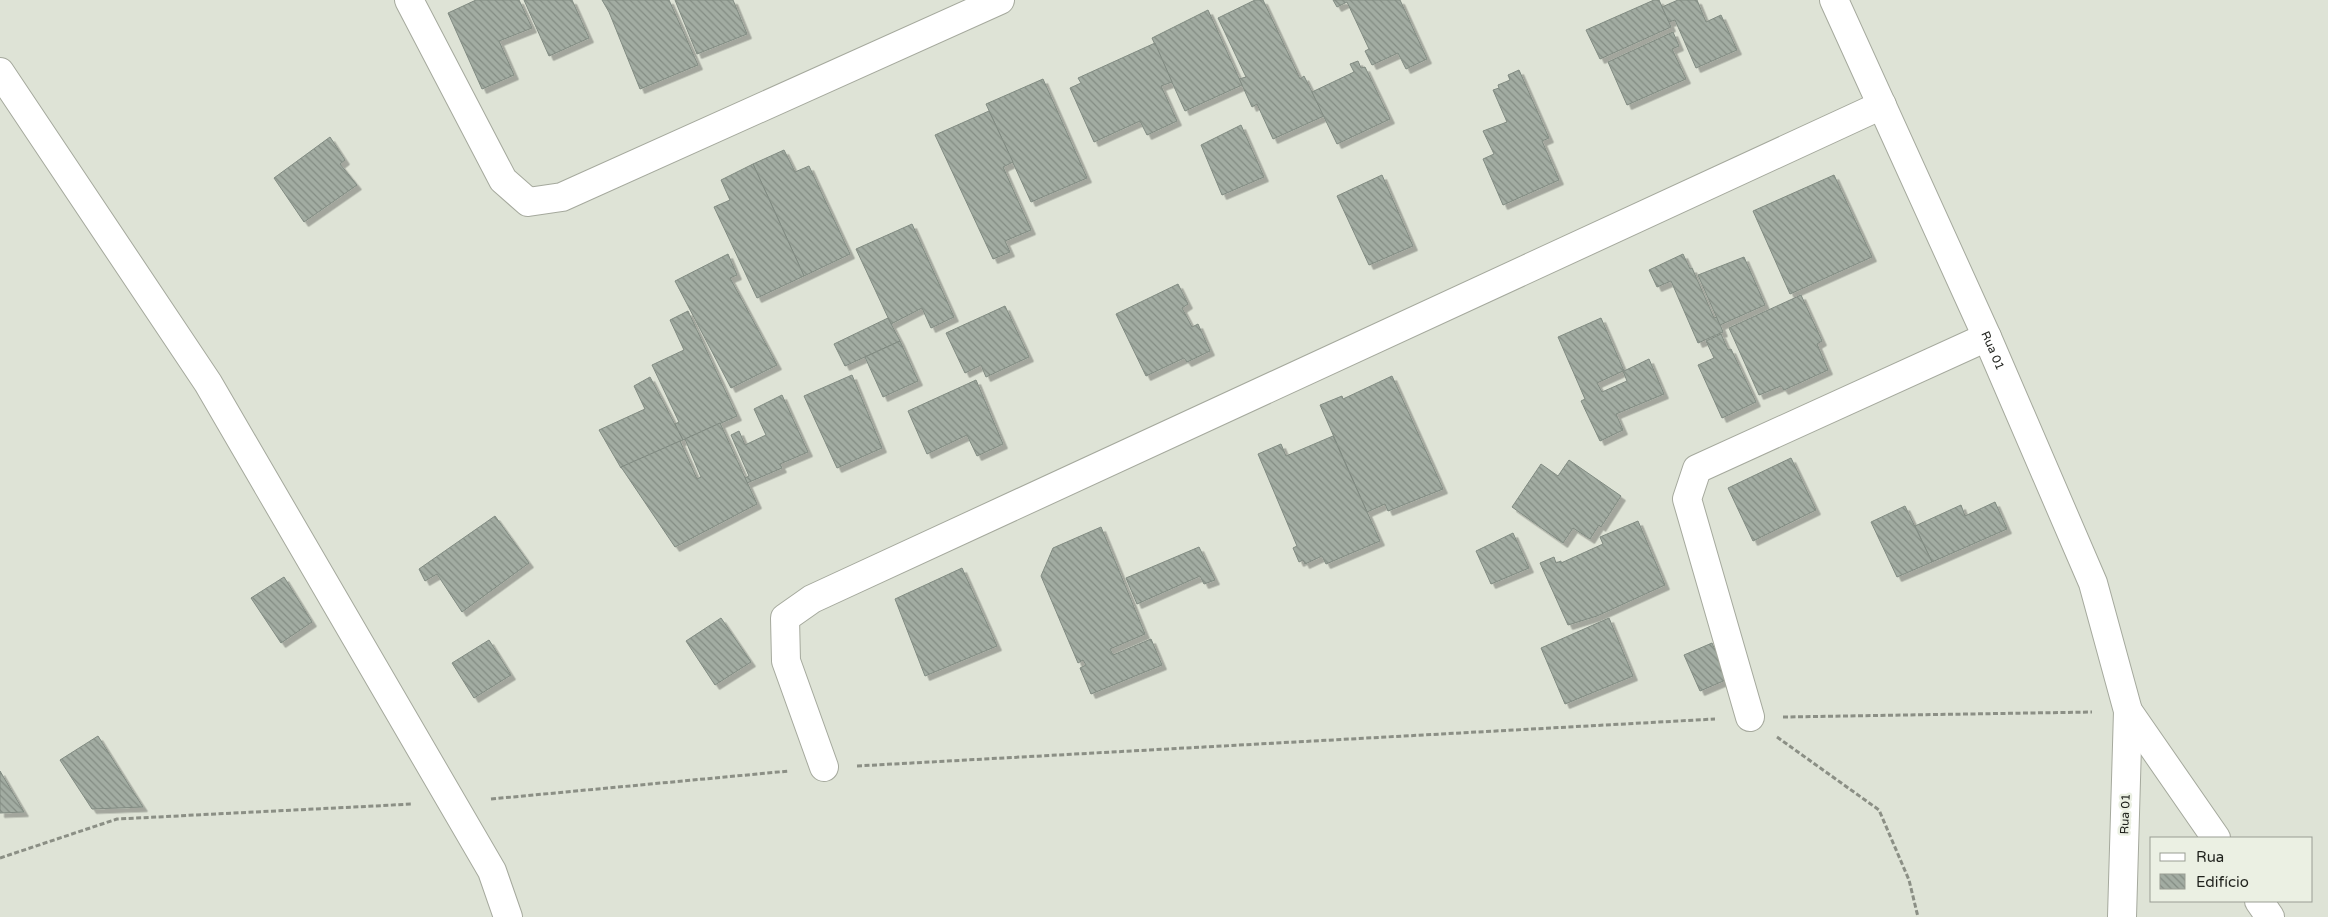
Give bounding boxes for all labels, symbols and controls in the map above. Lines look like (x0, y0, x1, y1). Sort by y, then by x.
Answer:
street label: Rua 01 (1978, 329, 2007, 372)
street label: Rua 01 (2117, 793, 2133, 835)
legend (2150, 837, 2313, 902)
text: Rua (2196, 848, 2224, 866)
text: Edifício (2196, 873, 2249, 891)

